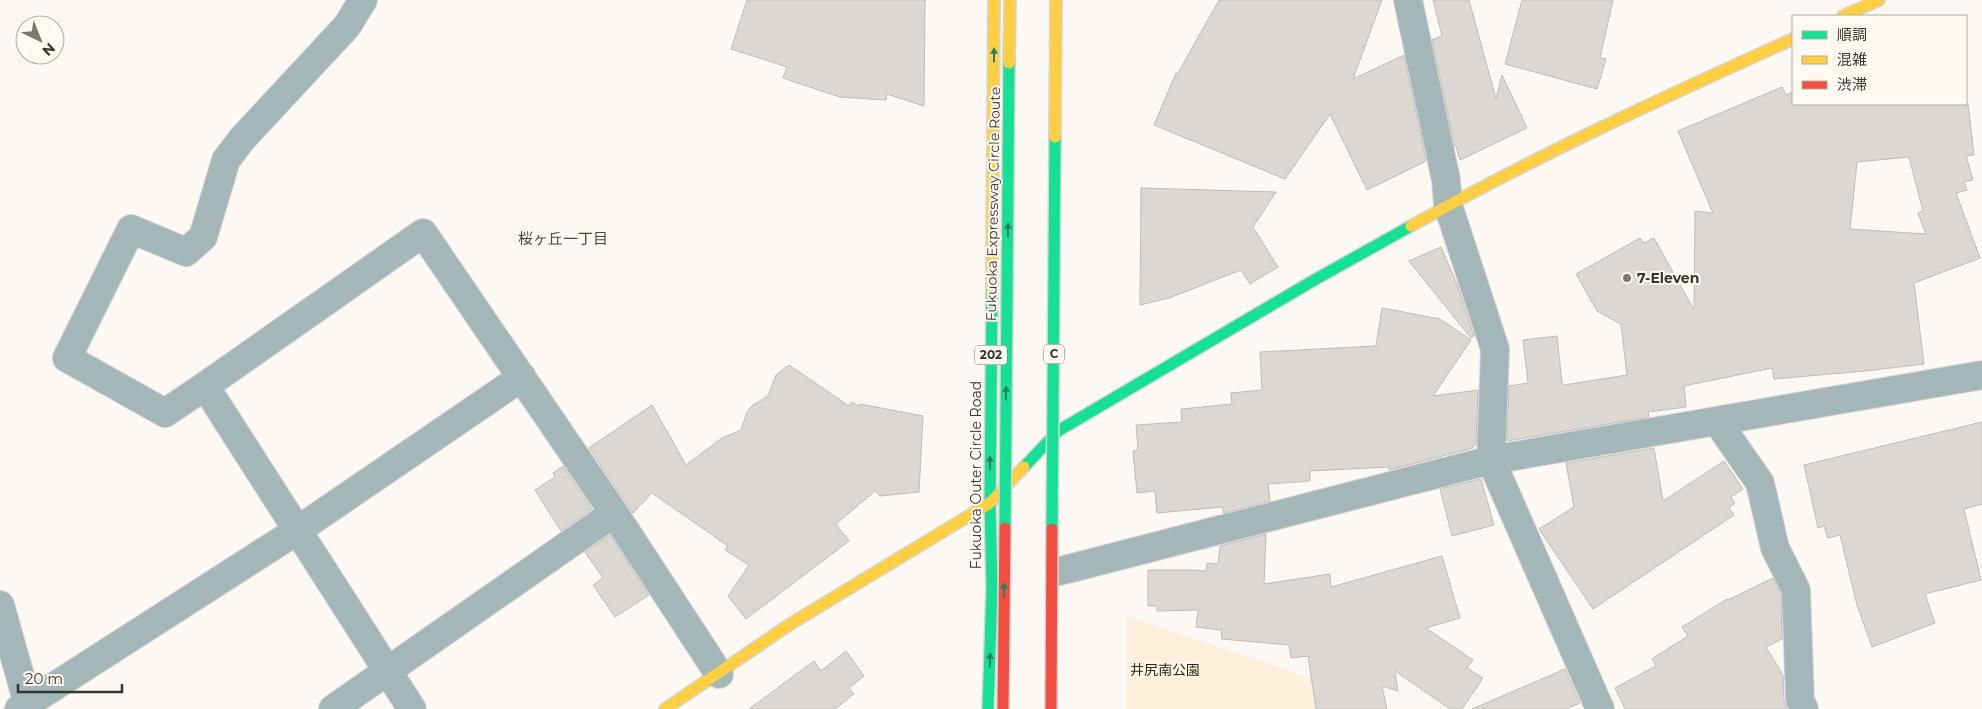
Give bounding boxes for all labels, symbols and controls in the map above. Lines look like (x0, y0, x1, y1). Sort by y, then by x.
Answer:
north arrow (15, 15, 65, 65)
legend (1792, 15, 1967, 105)
text: 順調 (1837, 25, 1867, 44)
text: N (39, 39, 59, 60)
one-way arrow (990, 47, 998, 63)
text: 混雑 (1837, 50, 1867, 69)
text: 渋滞 (1837, 75, 1867, 94)
street label: Fukuoka Expressway Circle Route (982, 87, 1004, 321)
one-way arrow (1004, 222, 1012, 238)
district label: 桜ヶ丘一丁目 (518, 229, 608, 248)
place label: 7-Eleven (1637, 269, 1699, 287)
marker: 7-Eleven (1621, 272, 1633, 284)
road number: C (1044, 344, 1064, 364)
road number: 202 (975, 346, 1007, 364)
street label: Fukuoka Outer Circle Road (967, 381, 985, 569)
one-way arrow (1002, 385, 1010, 401)
one-way arrow (986, 455, 994, 471)
one-way arrow (1000, 582, 1008, 598)
one-way arrow (986, 652, 994, 668)
park label: 井尻南公園 (1130, 661, 1200, 679)
scale bar (18, 662, 121, 694)
text: 20 m (25, 669, 63, 688)

